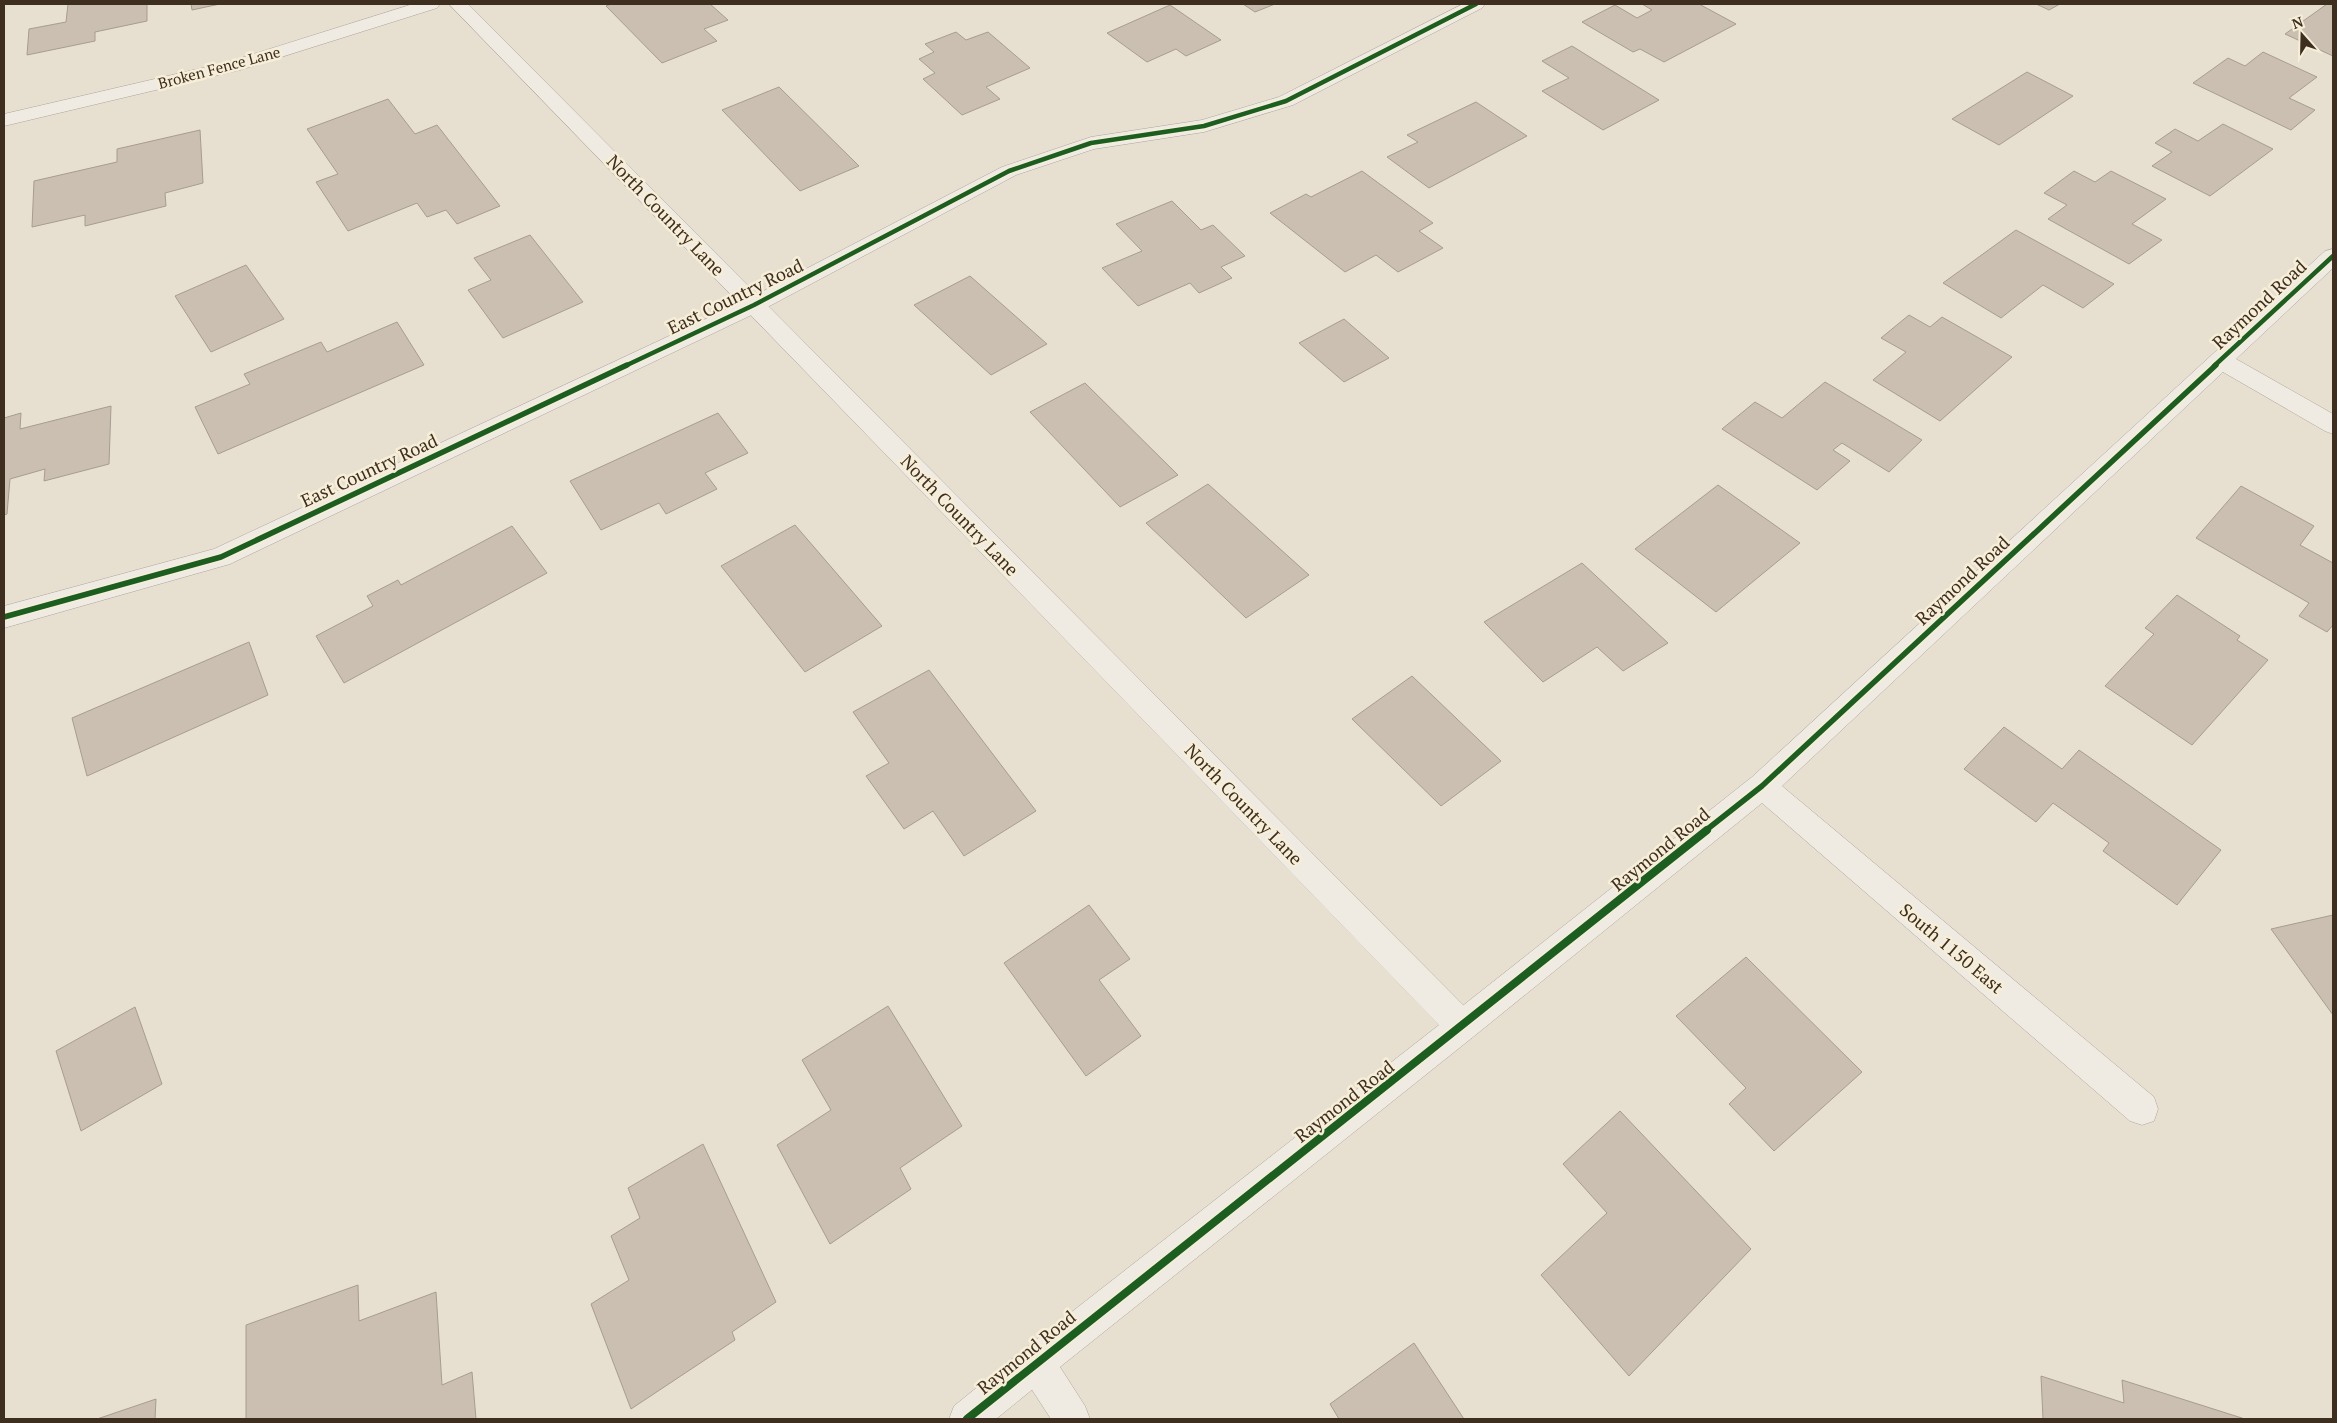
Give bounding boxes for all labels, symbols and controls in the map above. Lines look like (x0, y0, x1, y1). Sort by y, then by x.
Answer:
north arrow (2277, 10, 2327, 60)
text: N (2289, 11, 2306, 33)
street label: Broken Fence Lane (156, 41, 282, 93)
street label: North Country Lane (602, 149, 730, 281)
street label: East Country Road (663, 253, 807, 339)
street label: Raymond Road (2207, 254, 2311, 354)
street label: East Country Road (297, 428, 441, 512)
street label: North Country Lane (896, 449, 1024, 581)
street label: Raymond Road (1910, 530, 2014, 630)
street label: North Country Lane (1180, 738, 1308, 870)
street label: Raymond Road (1606, 802, 1714, 896)
street label: South 1150 East (1895, 898, 2009, 999)
street label: Raymond Road (1289, 1054, 1399, 1148)
street label: Raymond Road (972, 1305, 1080, 1399)

